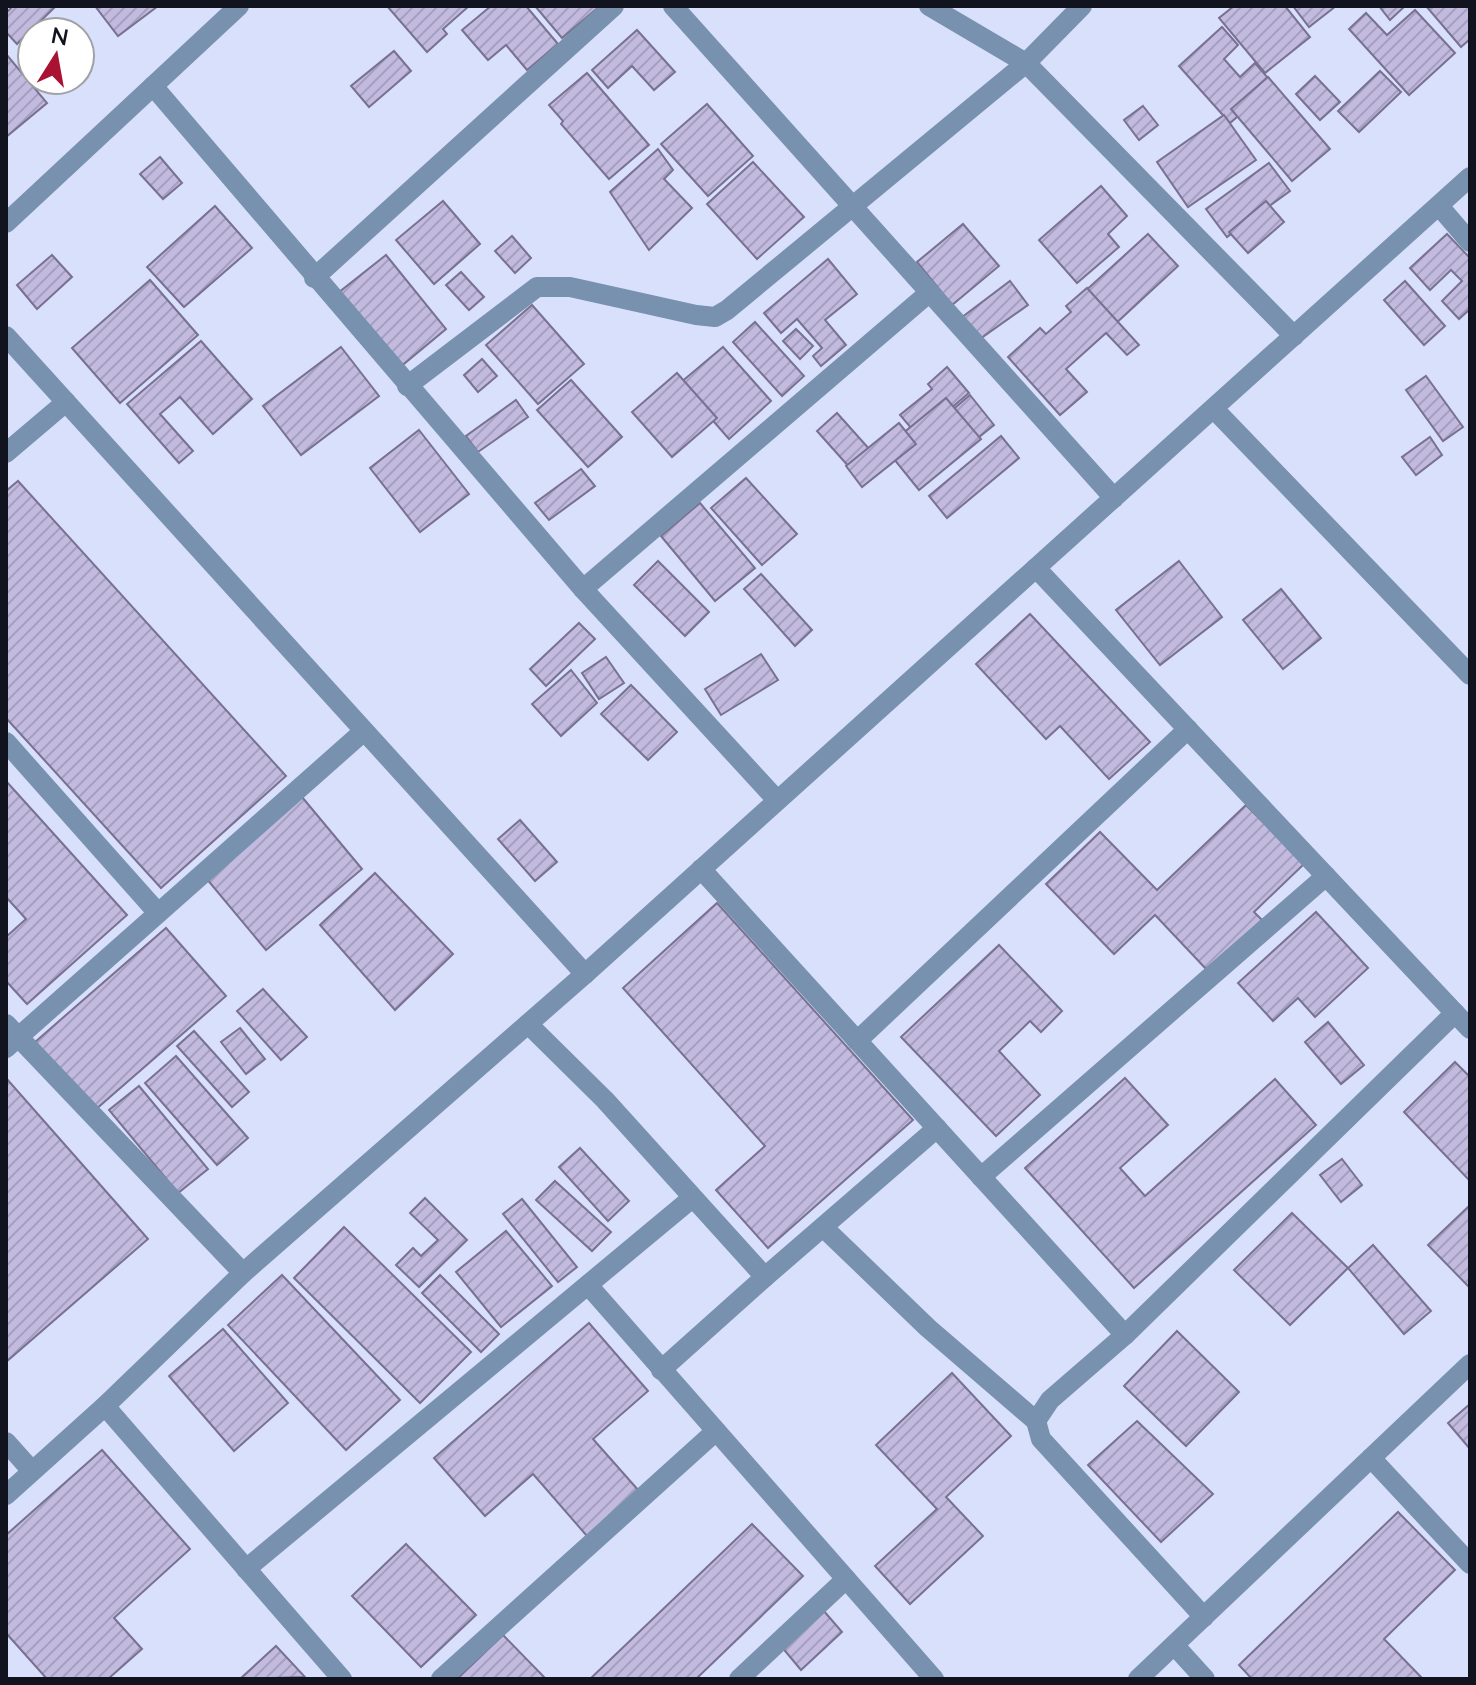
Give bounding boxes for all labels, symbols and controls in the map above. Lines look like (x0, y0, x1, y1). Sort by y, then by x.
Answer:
north arrow (16, 16, 96, 96)
text: N (49, 21, 71, 51)

